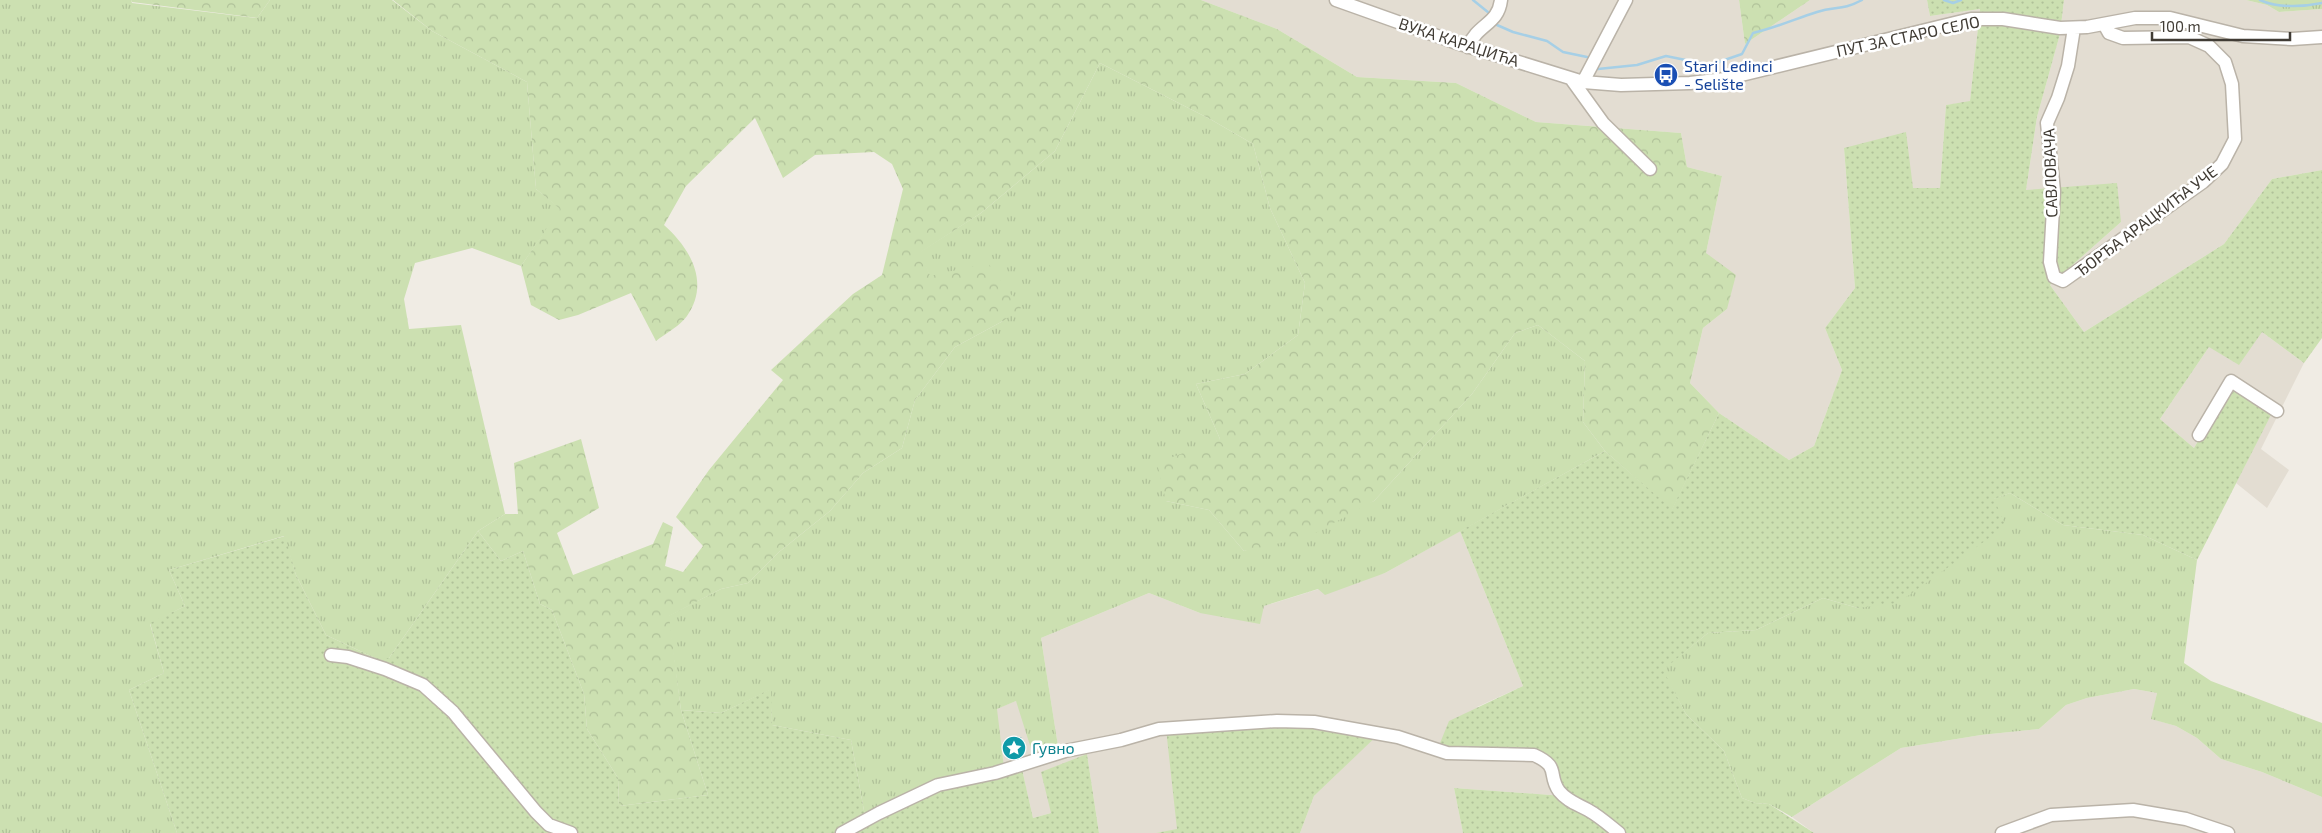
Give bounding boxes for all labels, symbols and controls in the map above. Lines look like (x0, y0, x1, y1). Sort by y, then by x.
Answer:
scale bar (2152, 10, 2290, 42)
street label: ПУТ ЗА СТАРО СЕЛО (1834, 11, 1981, 60)
street label: ВУКА КАРАЏИЋА (1397, 13, 1522, 70)
text: 100 m (2160, 17, 2201, 35)
place label: Stari Ledinci - Selište (1684, 56, 1773, 93)
bus stop icon: Stari Ledinci - Selište (1653, 62, 1679, 88)
street label: САВЛОВАЧА (2038, 128, 2061, 218)
street label: ЂОРЂА АРАЦКИЋА УЧЕ (2071, 161, 2220, 280)
place icon: Гувно (1001, 735, 1027, 761)
place label: Гувно (1032, 738, 1075, 758)

